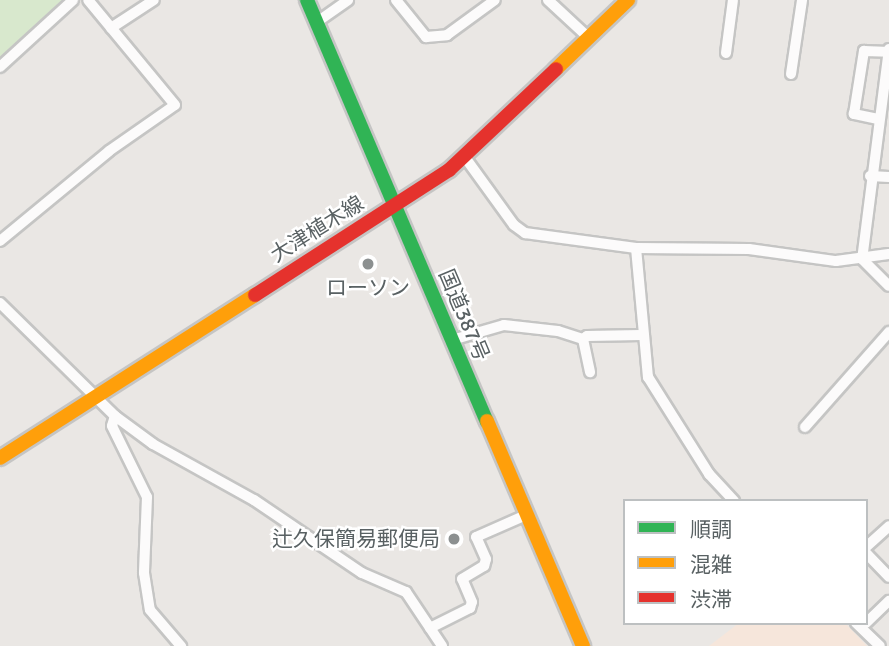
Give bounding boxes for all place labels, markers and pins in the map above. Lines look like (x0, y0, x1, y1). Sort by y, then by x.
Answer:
marker: ローソン (360, 256, 376, 272)
place label: ローソン (326, 275, 410, 301)
place label: 辻久保簡易郵便局 (272, 526, 440, 552)
marker: 辻久保簡易郵便局 (446, 531, 462, 547)

